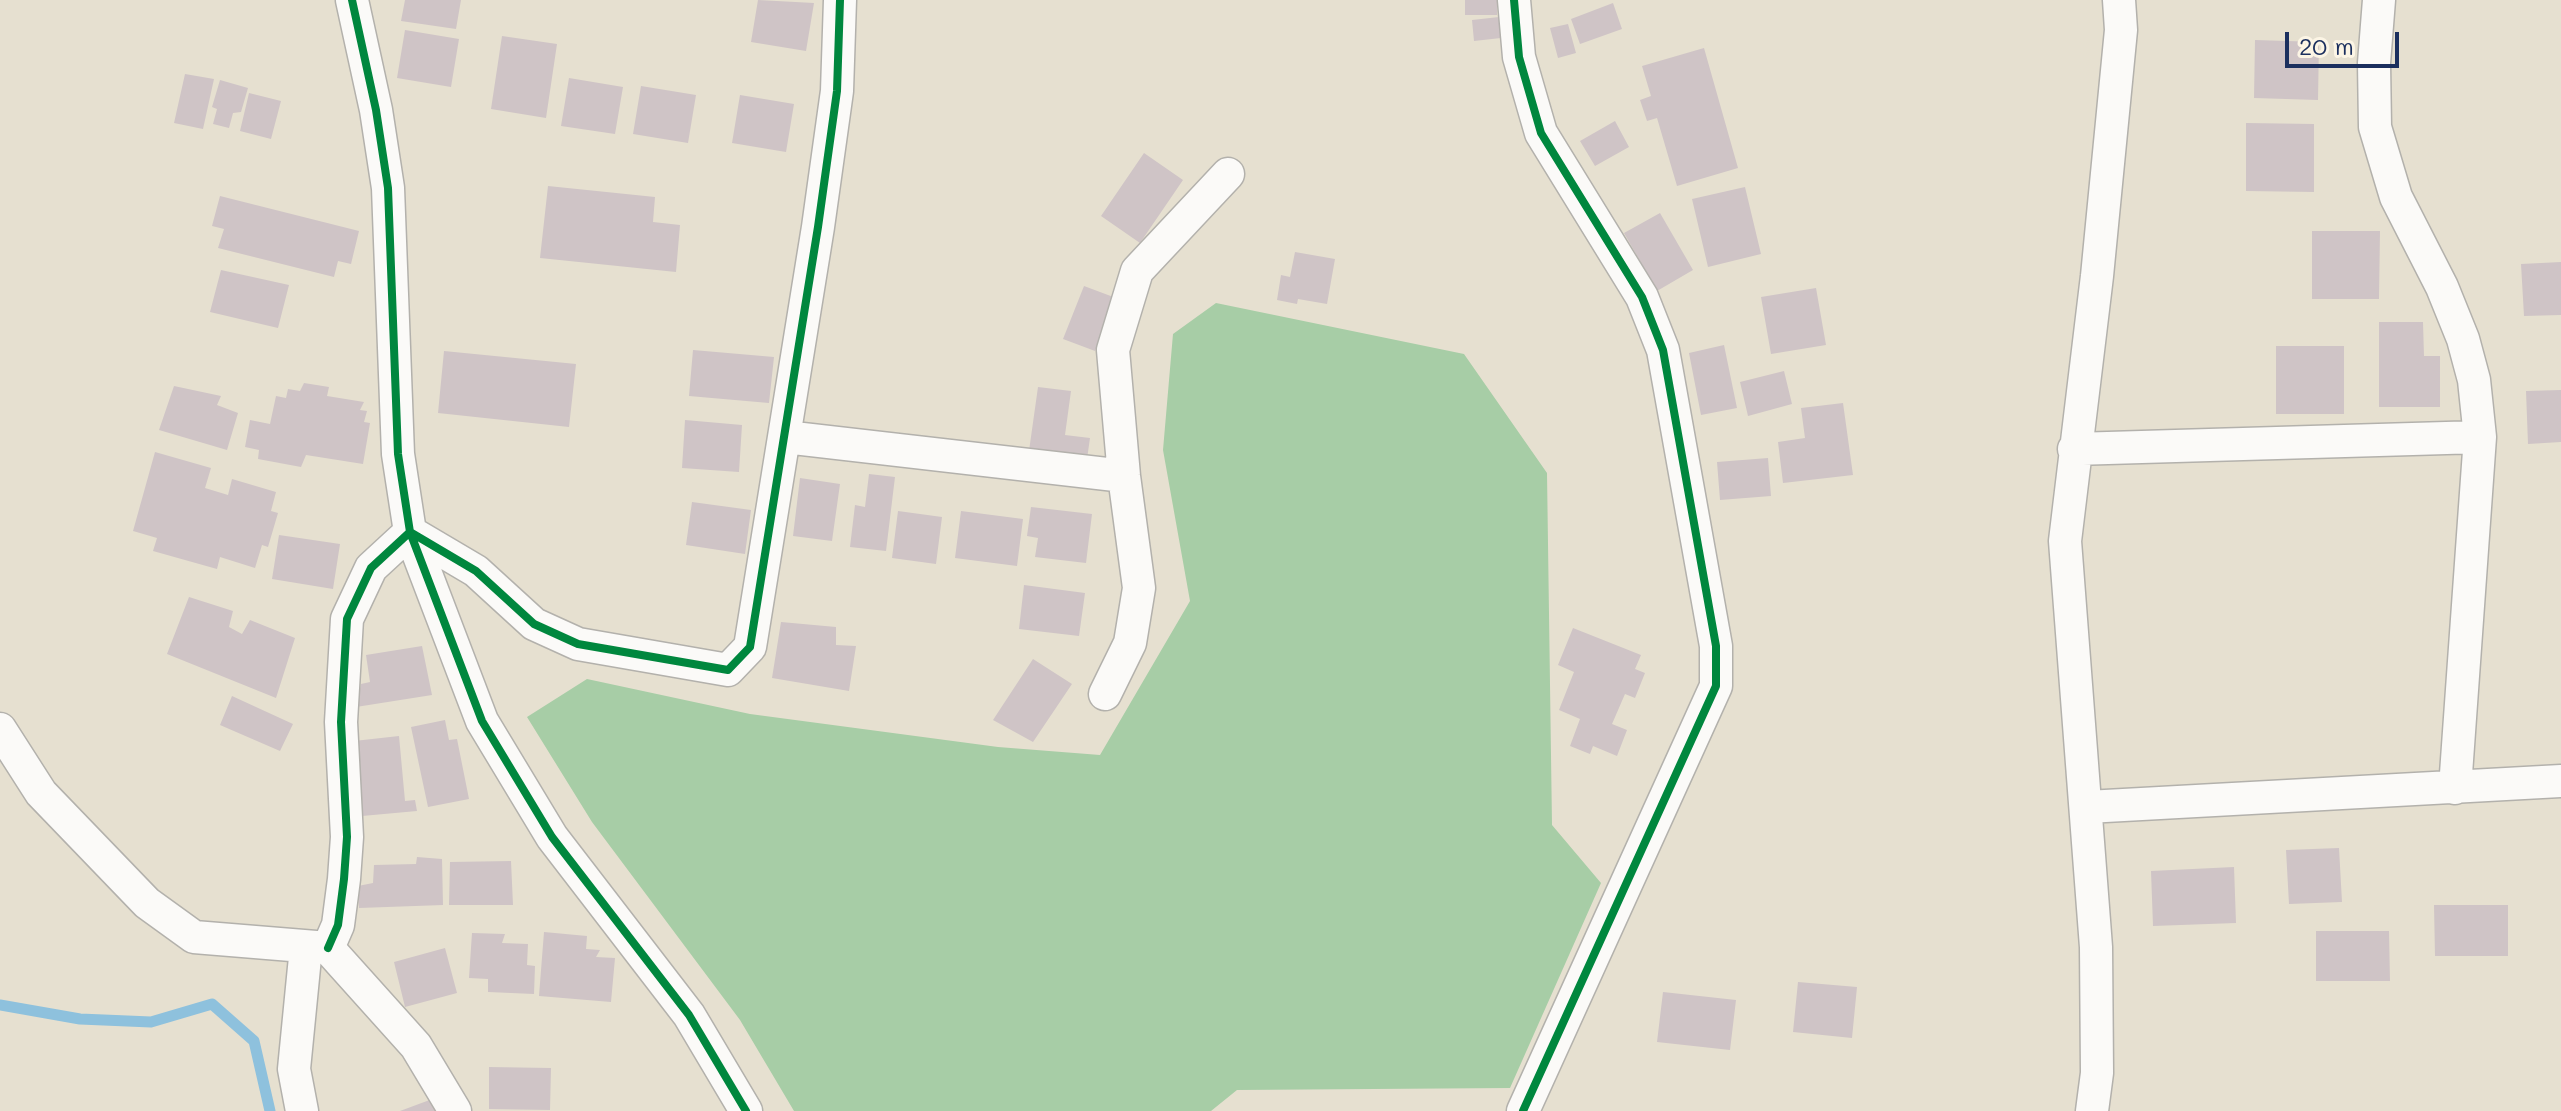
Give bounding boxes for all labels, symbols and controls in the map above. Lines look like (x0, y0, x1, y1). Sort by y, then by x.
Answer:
scale bar (2289, 16, 2403, 66)
text: 20 m (2299, 30, 2354, 61)

